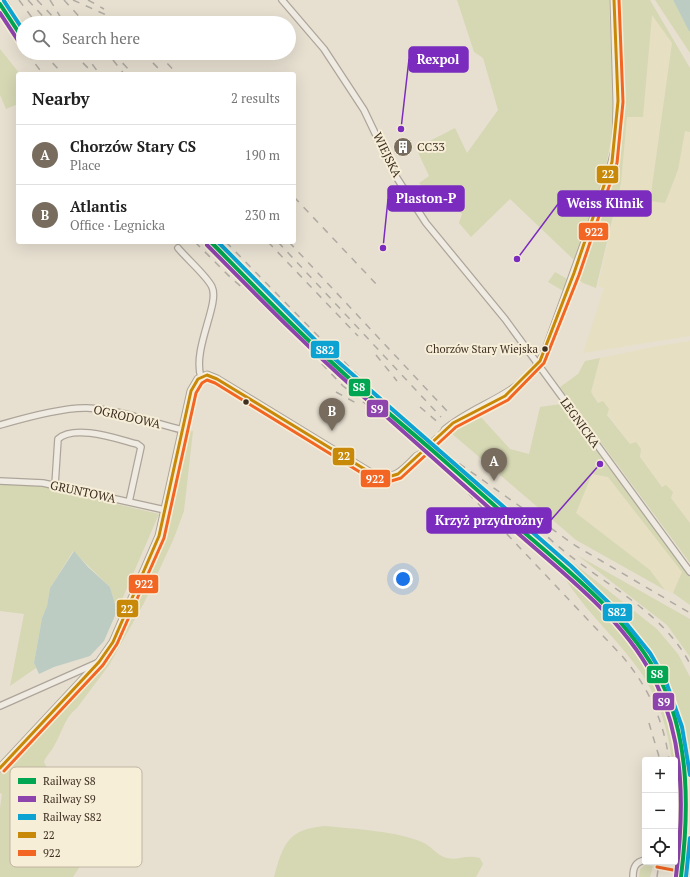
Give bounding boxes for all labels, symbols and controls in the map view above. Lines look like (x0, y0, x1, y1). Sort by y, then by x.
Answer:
search box (16, 16, 296, 60)
icon: search (30, 27, 52, 49)
text: Search here (62, 28, 140, 48)
callout: Rexpol (409, 47, 468, 72)
text: Rexpol (417, 50, 459, 68)
text: Nearby (32, 87, 90, 110)
text: 2 results (231, 89, 280, 107)
street label: WIEJSKA (370, 130, 405, 181)
text: Chorzów Stary CS (70, 136, 196, 156)
building icon: CC33 (392, 136, 414, 158)
place label: CC33 (417, 139, 445, 154)
text: A (40, 146, 50, 164)
text: 190 m (245, 146, 280, 164)
text: Place (70, 156, 101, 174)
line badge: 22 (596, 165, 619, 184)
text: 22 (602, 167, 614, 181)
callout: Plaston-P (388, 186, 464, 211)
text: Plaston-P (396, 189, 456, 207)
callout: Weiss Klinik (558, 191, 651, 216)
text: Weiss Klinik (566, 194, 644, 212)
text: Atlantis (70, 196, 127, 216)
text: B (41, 206, 49, 224)
text: 230 m (245, 206, 280, 224)
text: Office · Legnicka (70, 216, 165, 234)
line badge: 922 (578, 222, 609, 241)
text: 922 (585, 225, 603, 239)
line badge: S82 (310, 340, 340, 359)
place label: Chorzów Stary Wiejska (426, 342, 538, 356)
text: S82 (316, 343, 334, 357)
marker: Chorzów Stary Wiejska (540, 344, 550, 354)
line badge: S8 (348, 378, 371, 397)
text: S8 (353, 380, 365, 394)
street label: LEGNICKA (557, 395, 604, 451)
unlabelled marker (241, 397, 251, 407)
pin: B (319, 398, 345, 431)
line badge: S9 (366, 399, 389, 418)
street label: OGRODOWA (92, 401, 163, 432)
text: S9 (371, 402, 383, 416)
line badge: 22 (332, 447, 355, 466)
pin: A (481, 448, 507, 481)
text: 22 (338, 449, 350, 463)
line badge: 922 (360, 469, 391, 488)
text: 922 (366, 472, 384, 486)
street label: GRUNTOWA (49, 477, 118, 506)
callout: Krzyż przydrożny (427, 508, 551, 533)
text: Krzyż przydrożny (435, 511, 544, 529)
your location (393, 569, 413, 589)
line badge: 922 (128, 574, 159, 594)
text: 922 (135, 577, 153, 591)
line badge: 22 (116, 599, 139, 618)
text: 22 (121, 602, 133, 616)
line badge: S82 (602, 603, 633, 622)
text: S82 (608, 605, 626, 619)
line badge: S8 (646, 665, 669, 684)
text: S8 (651, 667, 663, 681)
line badge: S9 (652, 692, 675, 711)
text: S9 (658, 695, 670, 709)
map controls (642, 757, 678, 865)
button: + (642, 757, 678, 793)
legend (10, 767, 142, 867)
text: Railway S8 (43, 774, 96, 788)
text: Railway S9 (43, 792, 96, 806)
button: − (642, 793, 678, 829)
text: Railway S82 (43, 810, 102, 824)
text: 22 (43, 828, 55, 842)
button: locate (642, 829, 678, 865)
text: 922 (43, 846, 61, 860)

